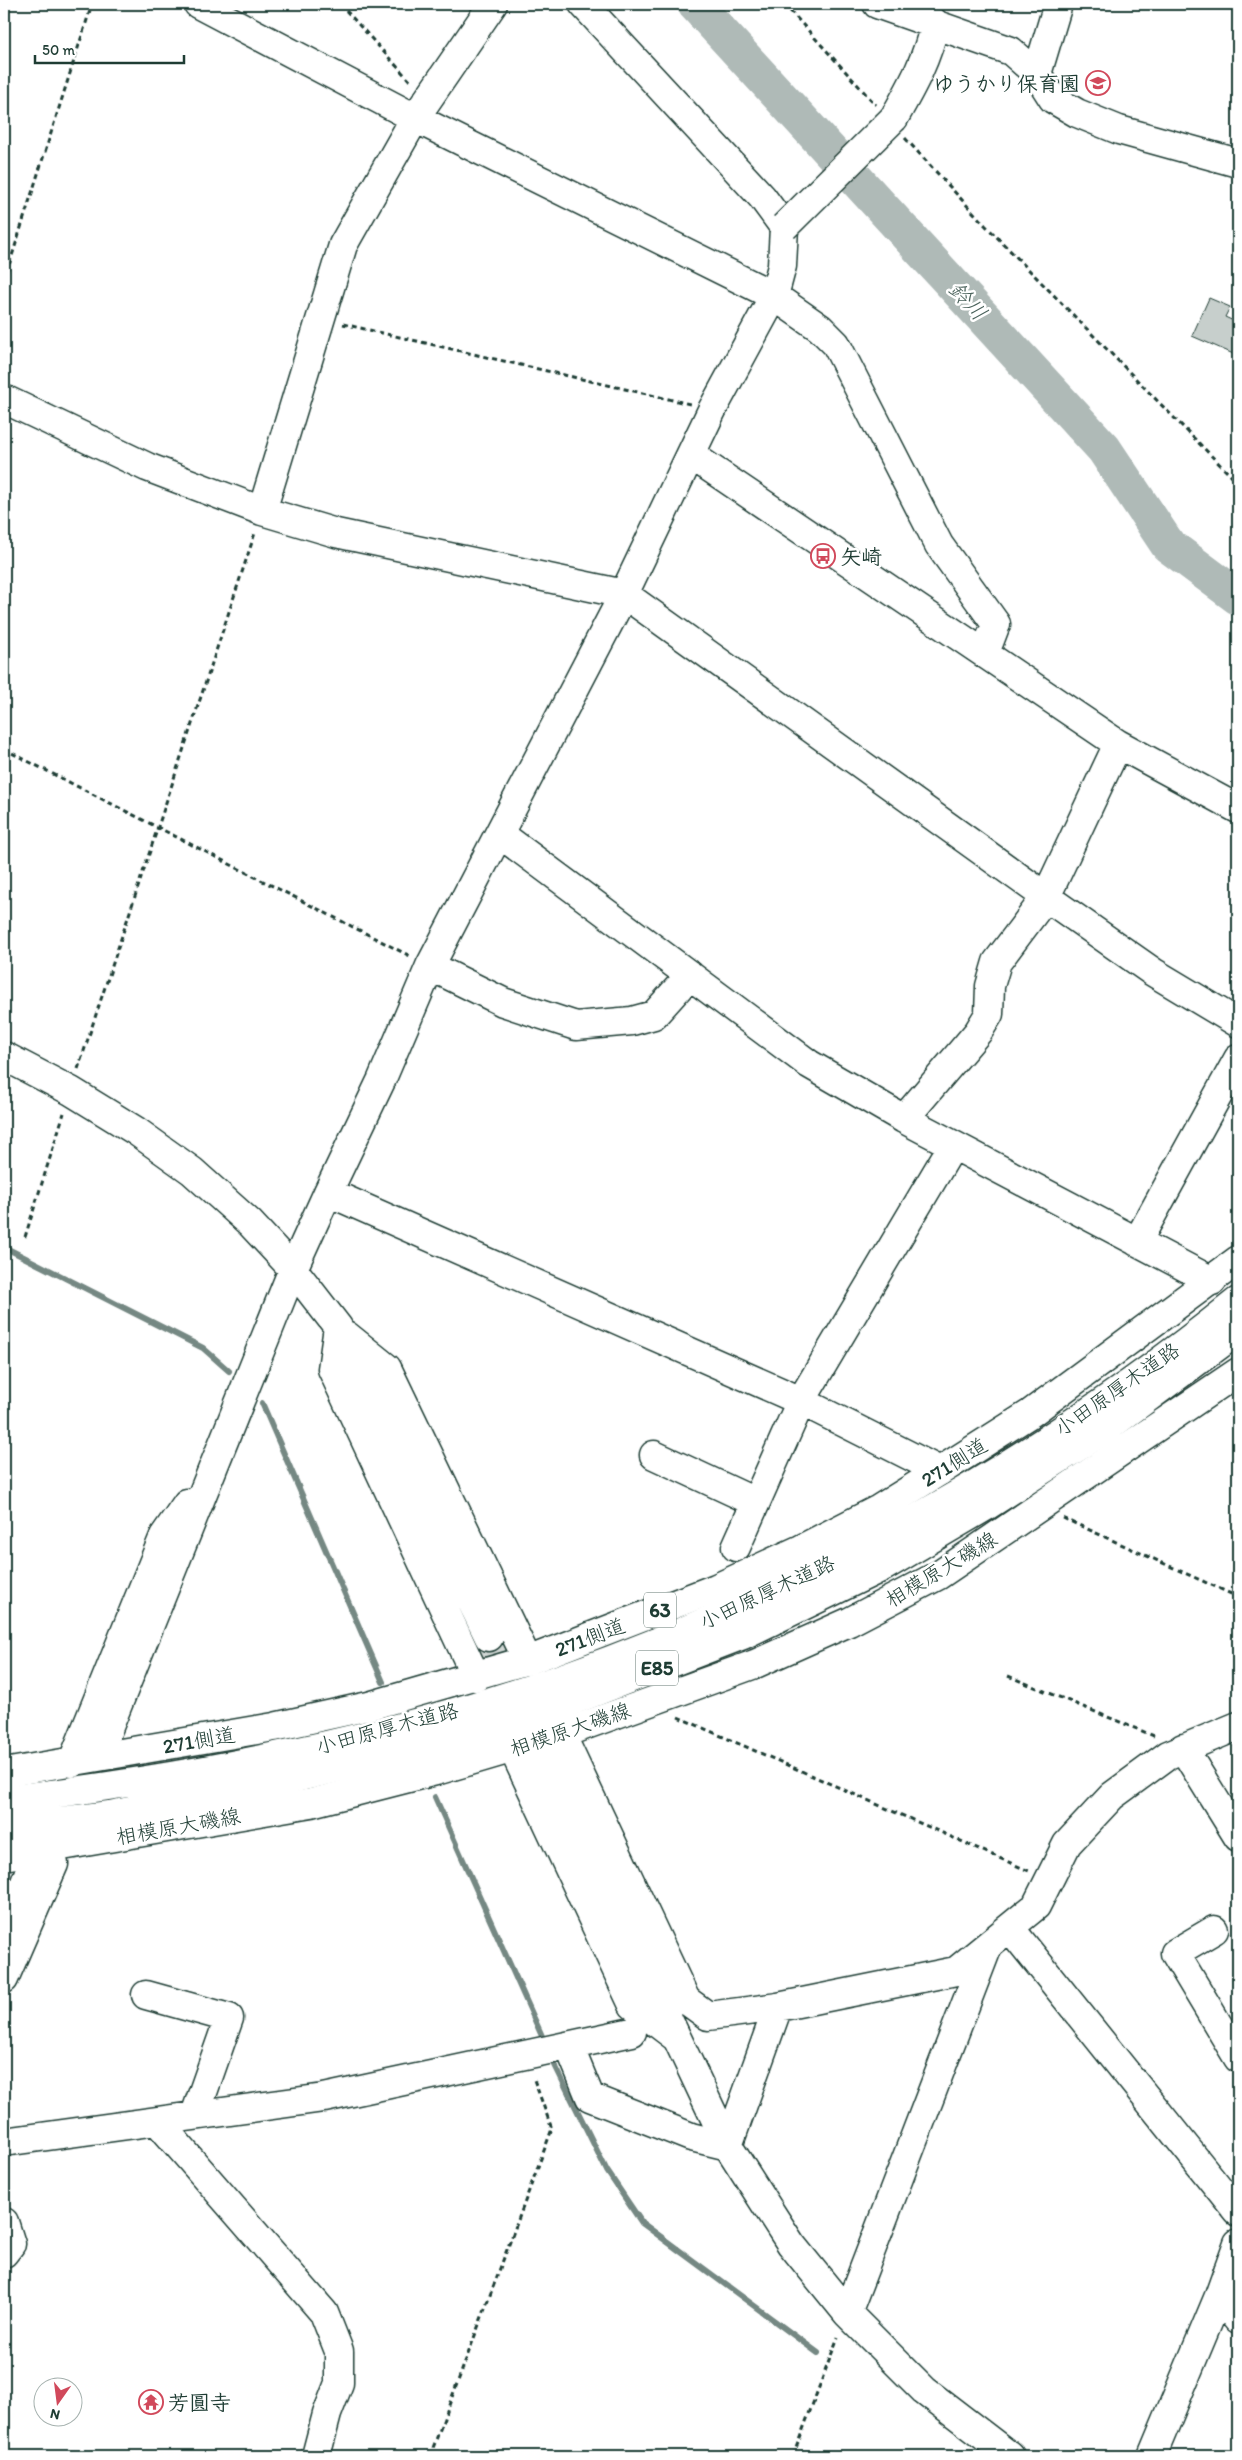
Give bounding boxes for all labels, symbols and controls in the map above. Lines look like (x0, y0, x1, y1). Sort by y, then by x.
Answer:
scale bar (35, 32, 184, 64)
text: 50 m (42, 41, 75, 59)
school or university icon: ゆうかり保育園 (1085, 70, 1111, 96)
place label: ゆうかり保育園 (933, 71, 1080, 96)
water label: 鈴川 (943, 276, 993, 326)
bus stop icon: 矢崎 (810, 543, 836, 569)
place label: 矢崎 (840, 544, 882, 569)
street label: 小田原厚木道路 (1050, 1337, 1184, 1441)
street label: 271側道 (916, 1432, 992, 1492)
street label: 相模原大磯線 (881, 1526, 1001, 1612)
street label: 小田原厚木道路 (695, 1550, 839, 1634)
road number: 63 (644, 1592, 676, 1628)
street label: 271側道 (551, 1612, 629, 1662)
road number: E85 (636, 1650, 678, 1686)
street label: 小田原厚木道路 (313, 1697, 461, 1759)
street label: 相模原大磯線 (506, 1697, 634, 1761)
street label: 271側道 (161, 1721, 237, 1759)
street label: 相模原大磯線 (114, 1803, 242, 1849)
north arrow (32, 2378, 82, 2428)
temple icon: 芳圓寺 (138, 2389, 164, 2415)
place label: 芳圓寺 (168, 2390, 231, 2415)
text: N (48, 2405, 62, 2424)

